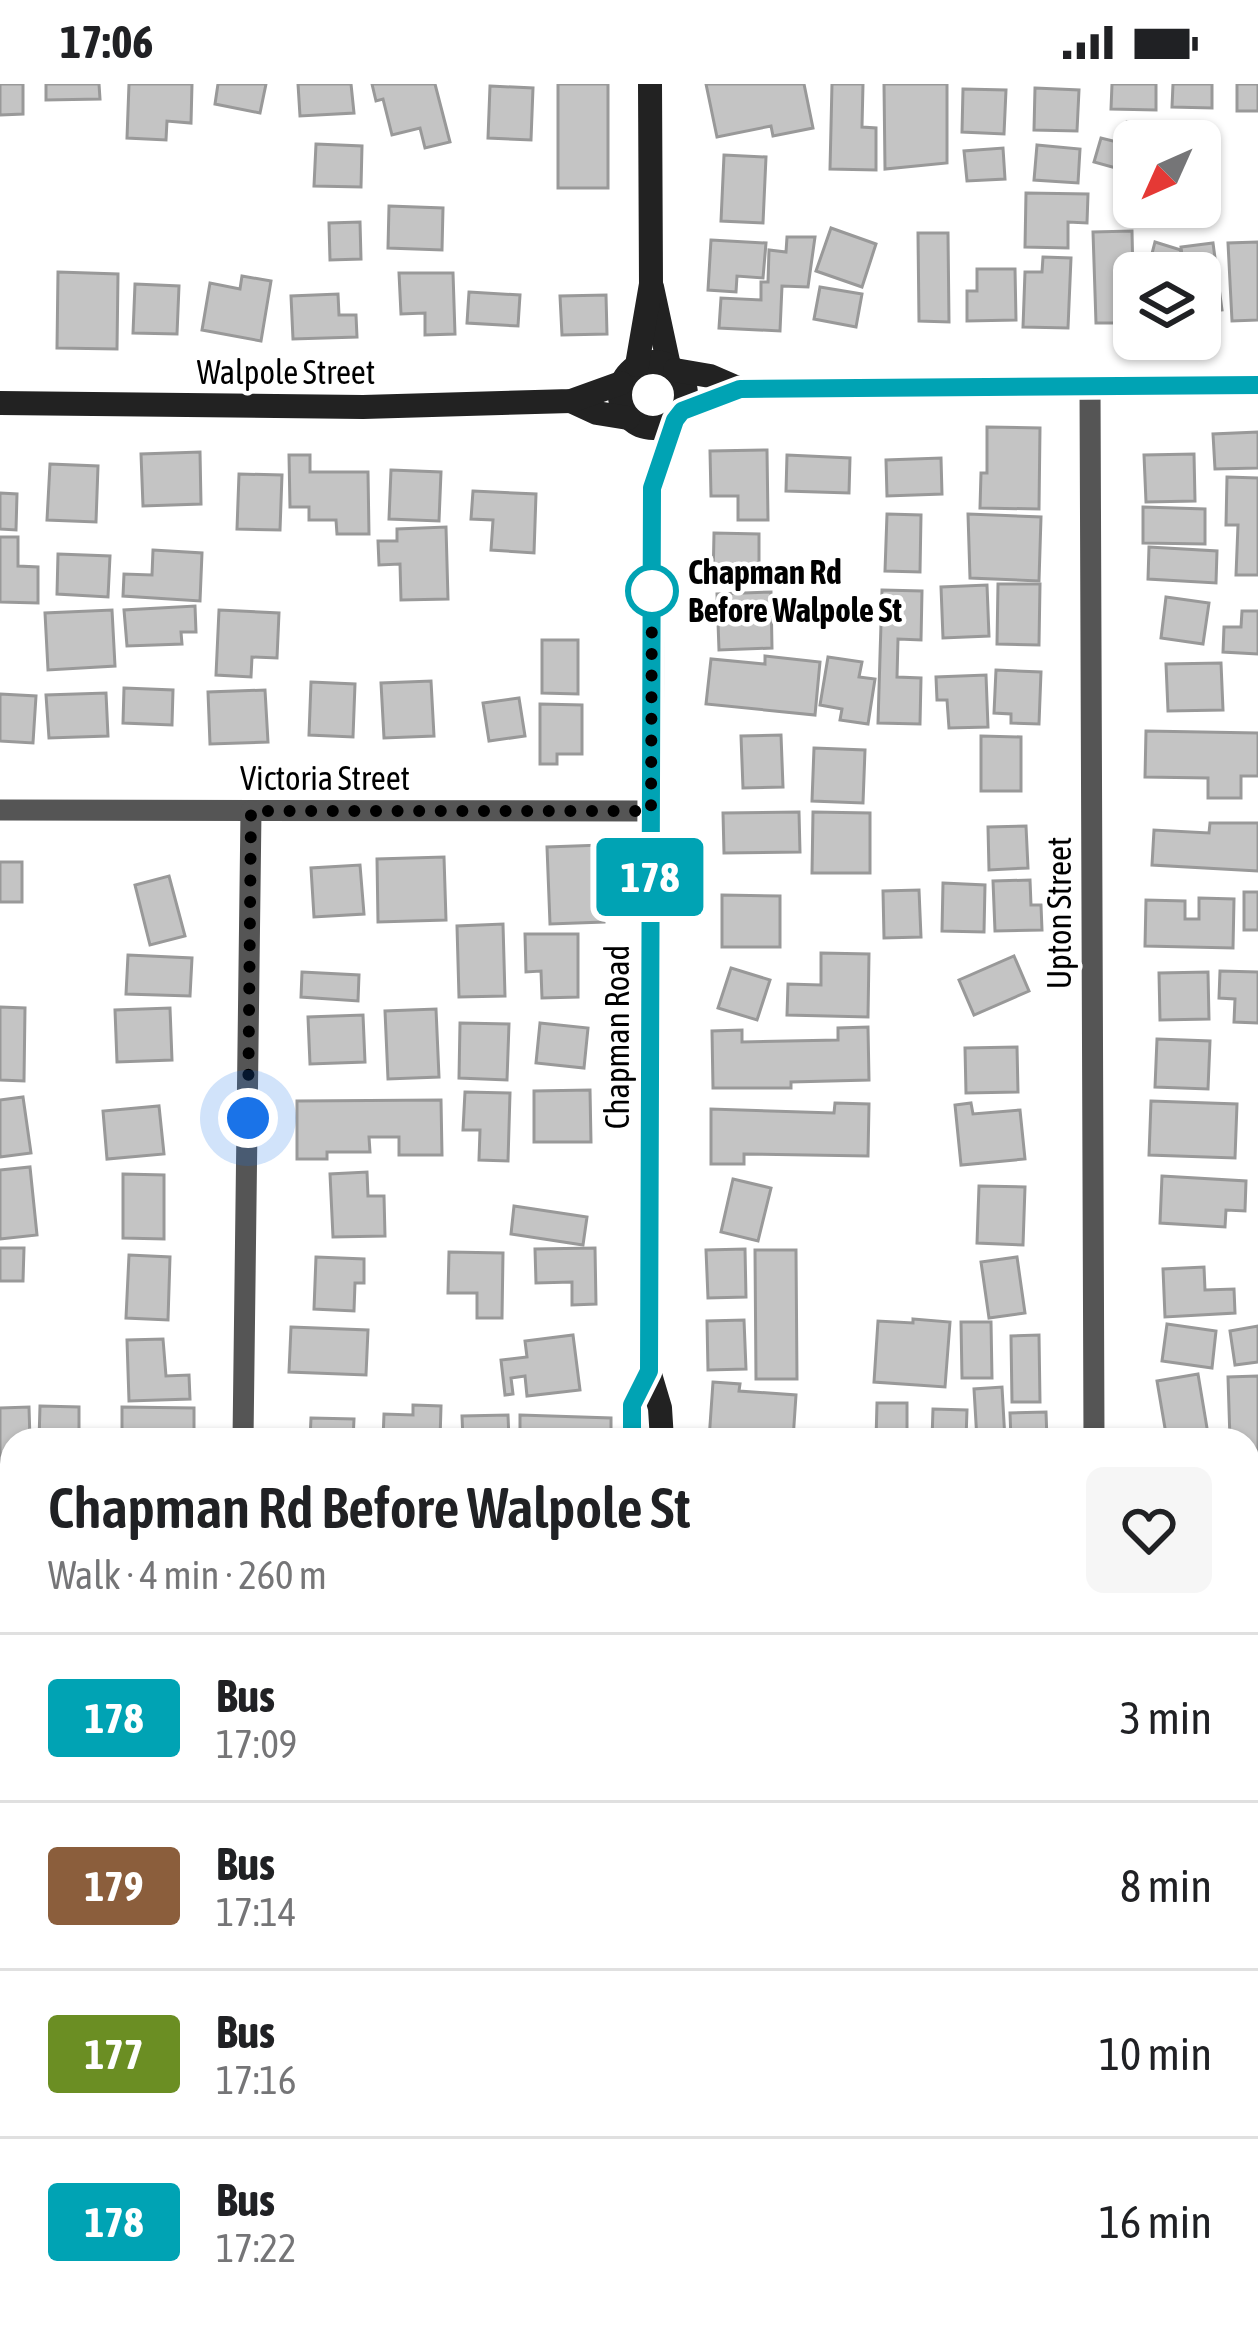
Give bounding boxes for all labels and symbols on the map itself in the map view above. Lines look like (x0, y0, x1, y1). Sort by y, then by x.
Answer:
north arrow (1113, 120, 1221, 228)
street label: Walpole Street (197, 353, 375, 391)
place label: Chapman Rd Before Walpole St (688, 553, 902, 629)
marker: Chapman Rd Before Walpole St (627, 566, 677, 616)
street label: Victoria Street (240, 759, 410, 797)
street label: Upton Street (1040, 837, 1078, 989)
line badge: 178 (581, 838, 719, 916)
street label: Chapman Road (598, 945, 636, 1129)
your location (218, 1088, 278, 1148)

